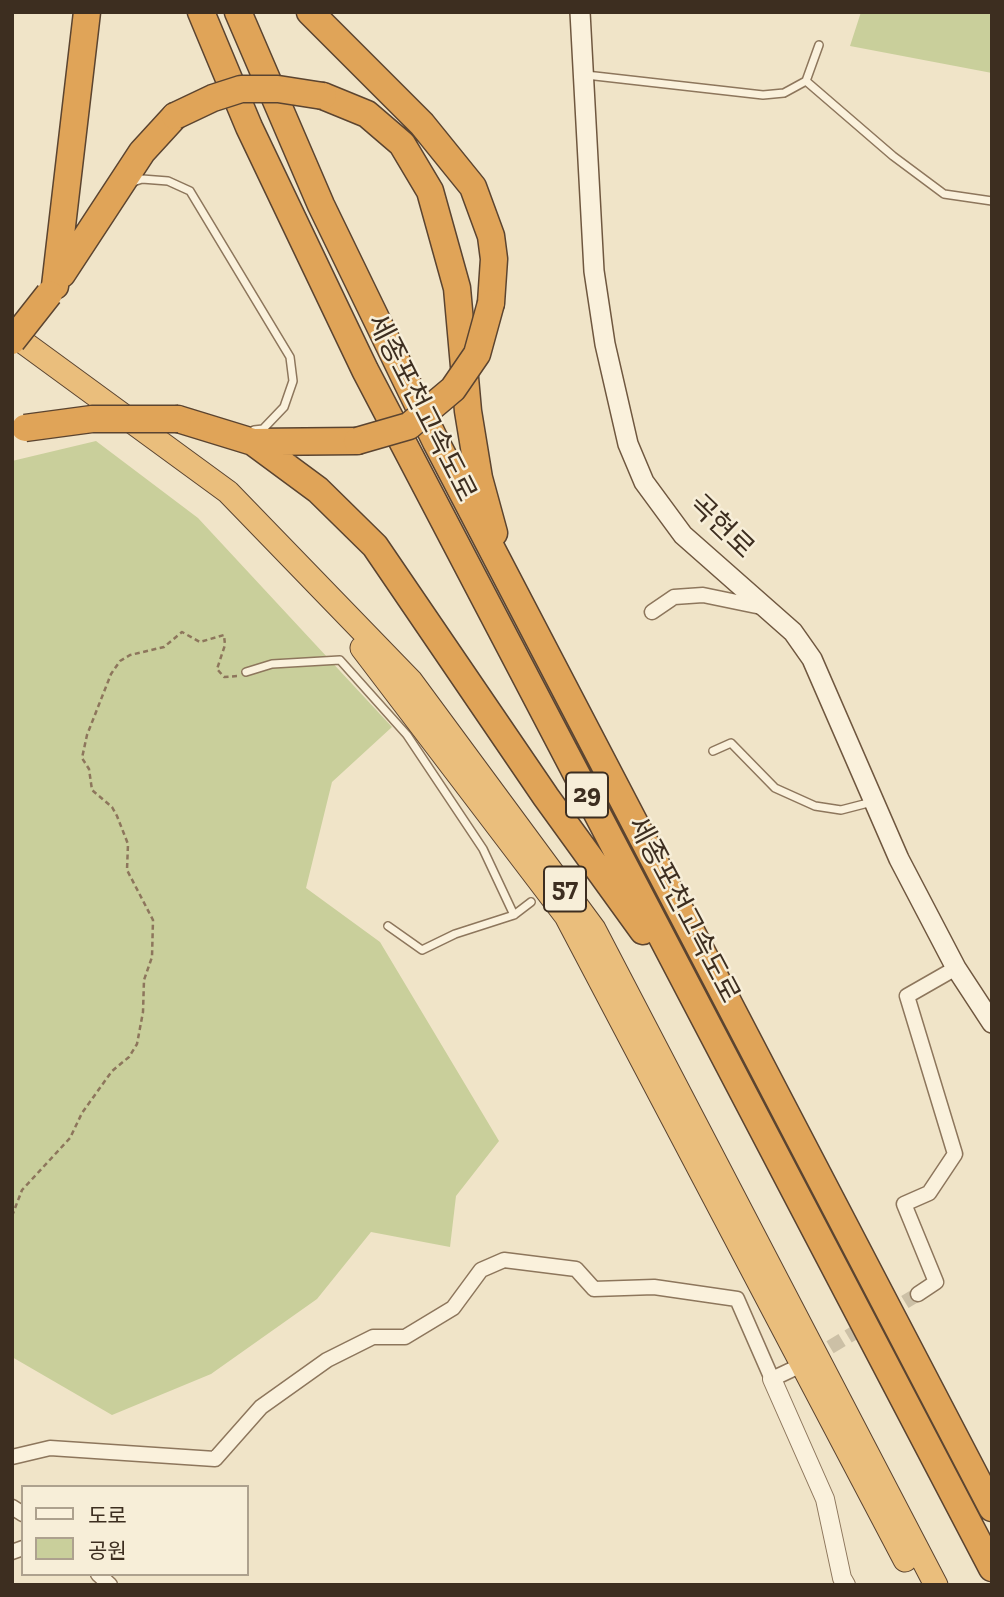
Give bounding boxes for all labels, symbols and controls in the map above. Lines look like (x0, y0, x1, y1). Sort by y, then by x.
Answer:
street label: 세종포천고속도로 (359, 309, 483, 507)
street label: 곡현로 (682, 488, 760, 566)
road number: 29 (566, 772, 608, 818)
street label: 세종포천고속도로 (620, 811, 746, 1009)
road number: 57 (544, 866, 586, 912)
legend (21, 1485, 248, 1576)
text: 도로 (88, 1503, 127, 1528)
text: 공원 (88, 1538, 127, 1563)

